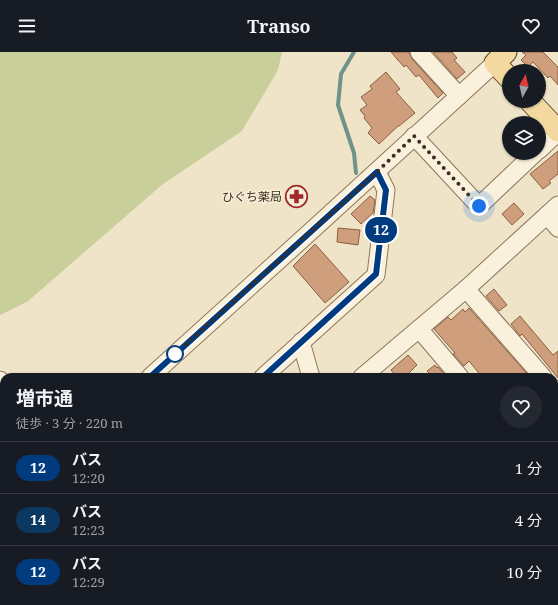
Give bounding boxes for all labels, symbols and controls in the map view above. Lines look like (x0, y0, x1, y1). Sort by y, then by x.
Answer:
text: Transo (247, 14, 311, 38)
icon: menu (16, 15, 38, 37)
icon: heart (520, 15, 542, 37)
north arrow (502, 64, 546, 108)
map controls (502, 64, 546, 160)
button: layers (502, 116, 546, 160)
pharmacy icon: ひぐち薬局 (284, 183, 310, 209)
place label: ひぐち薬局 (222, 188, 282, 205)
your location (469, 196, 489, 216)
line badge: 12 (363, 217, 399, 243)
text: 12 (373, 220, 389, 239)
unlabelled marker (166, 345, 184, 363)
text: 増市通 (16, 385, 73, 411)
button: heart (500, 386, 542, 428)
text: 徒歩 · 3 分 · 220 m (16, 414, 123, 432)
text: バス (72, 449, 102, 469)
text: 12 (30, 458, 46, 477)
text: 1 分 (515, 458, 542, 478)
text: 12:20 (72, 469, 105, 487)
text: バス (72, 501, 102, 521)
text: 14 (30, 510, 46, 529)
text: 4 分 (515, 510, 542, 530)
text: 12:23 (72, 521, 105, 539)
text: バス (72, 553, 102, 573)
text: 12 (30, 562, 46, 581)
text: 10 分 (506, 562, 542, 582)
text: 12:29 (72, 573, 105, 591)

